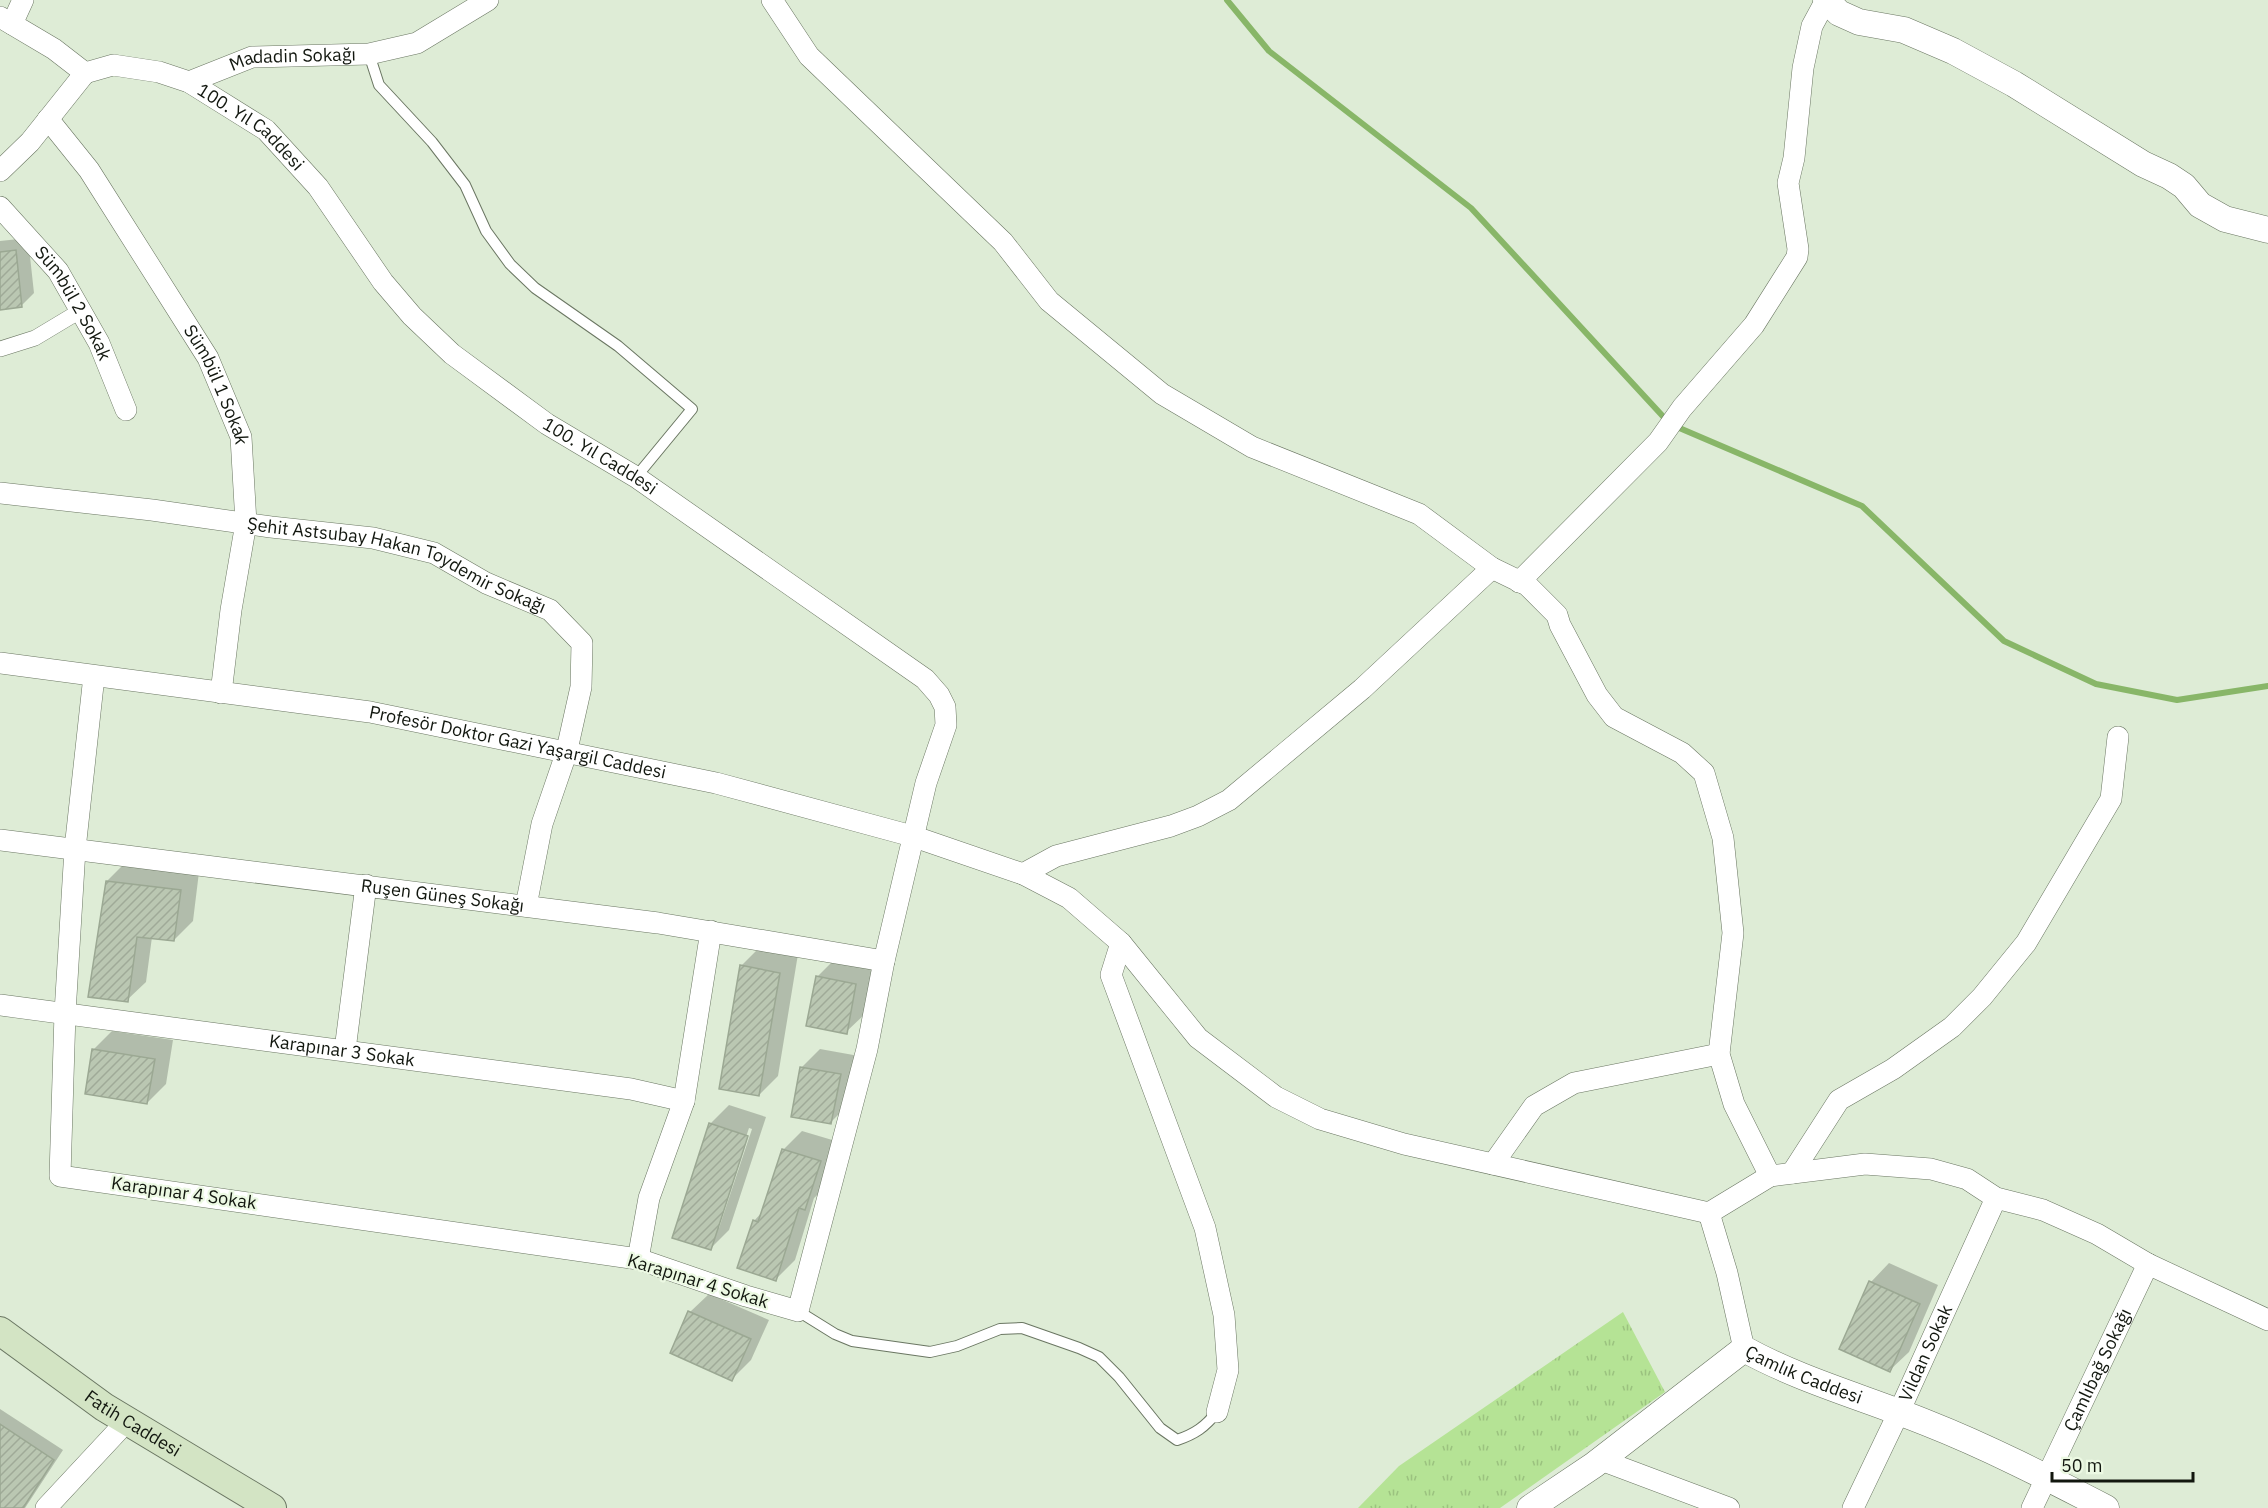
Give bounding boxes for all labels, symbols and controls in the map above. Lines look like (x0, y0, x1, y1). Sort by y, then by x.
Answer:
street label: Madadin Sokağı (226, 42, 356, 76)
street label: 100. Yıl Caddesi (193, 78, 309, 175)
street label: Sümbül 2 Sokak (30, 241, 117, 364)
street label: Sümbül 1 Sokak (179, 320, 253, 446)
street label: 100. Yıl Caddesi (539, 412, 662, 499)
street label: Şehit Astsubay Hakan Toydemir Sokağı (246, 512, 550, 618)
street label: Profesör Doktor Gazi Yaşargil Caddesi (367, 700, 668, 784)
street label: Ruşen Güneş Sokağı (360, 874, 526, 917)
street label: Karapınar 3 Sokak (268, 1029, 417, 1071)
street label: Karapınar 4 Sokak (110, 1171, 259, 1214)
street label: Karapınar 4 Sokak (625, 1248, 772, 1313)
street label: Vildan Sokak (1893, 1300, 1957, 1405)
street label: Çamlıbağ Sokağı (2058, 1304, 2136, 1435)
street label: Çamlık Caddesi (1742, 1340, 1865, 1409)
street label: Fatih Caddesi (80, 1385, 185, 1462)
scale bar (2052, 1445, 2193, 1483)
text: 50 m (2061, 1454, 2103, 1477)

